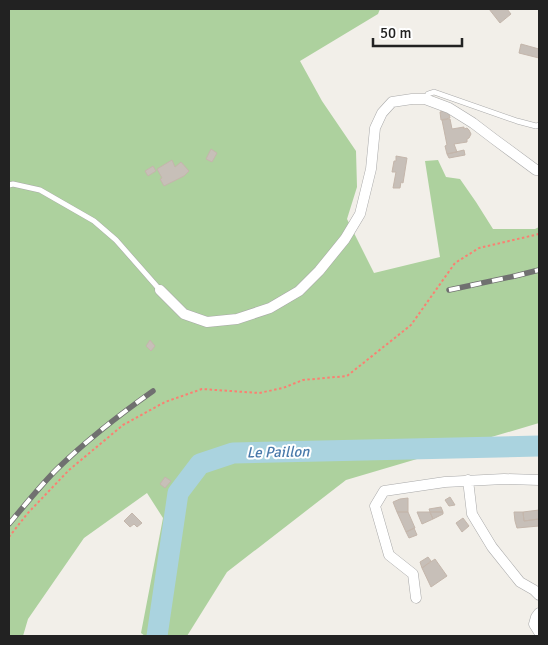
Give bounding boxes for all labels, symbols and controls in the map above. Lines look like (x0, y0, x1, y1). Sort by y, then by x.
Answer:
scale bar (373, 15, 462, 47)
text: 50 m (380, 24, 411, 42)
water label: Le Paillon (247, 442, 310, 462)

